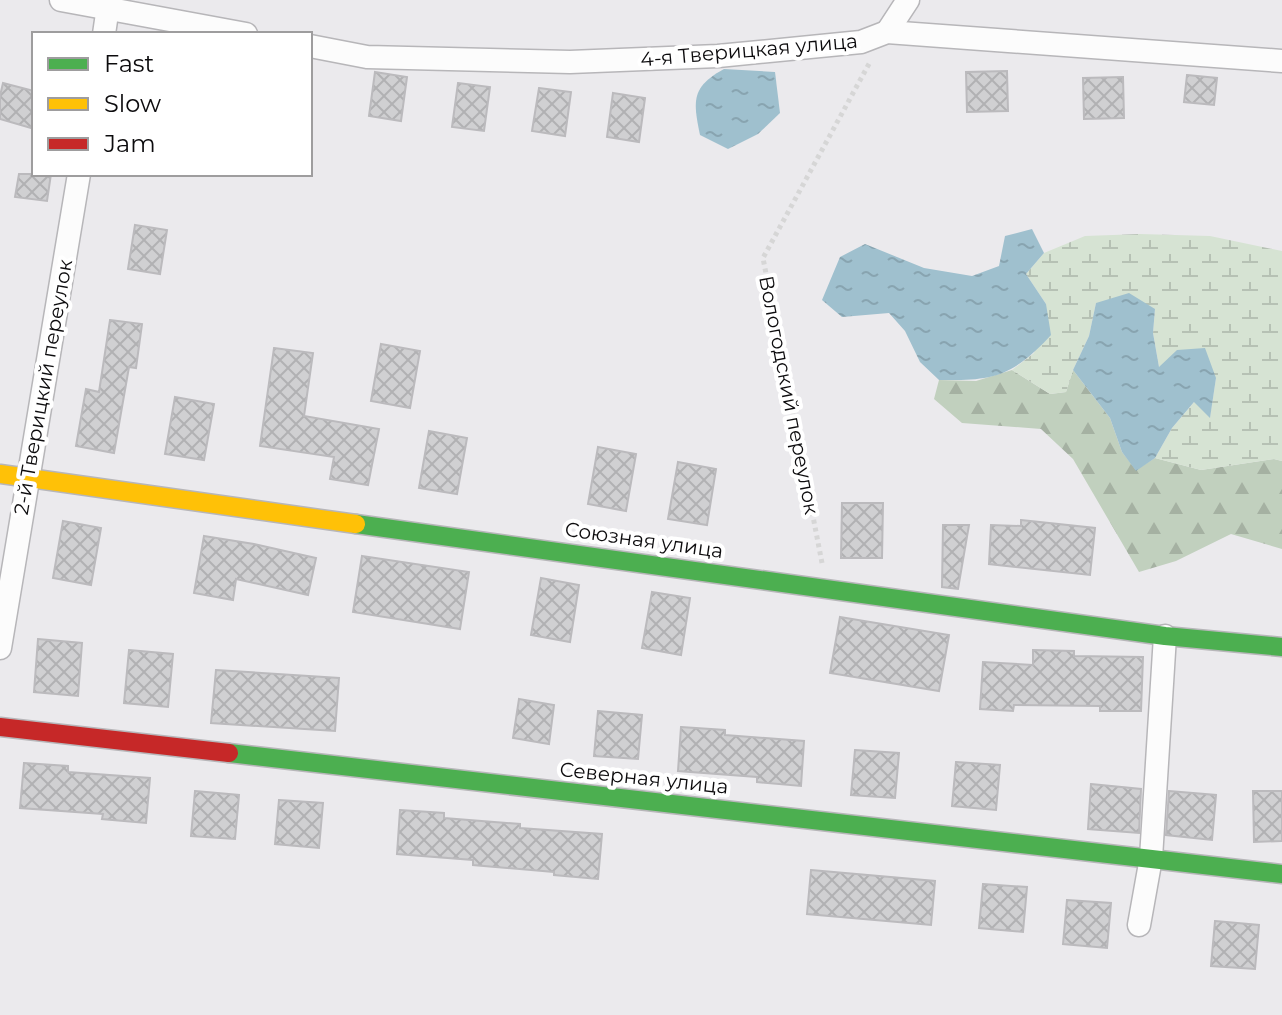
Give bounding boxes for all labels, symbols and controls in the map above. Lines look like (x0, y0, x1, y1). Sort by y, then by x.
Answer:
street label: 4-я Тверицкая улица (639, 29, 859, 71)
legend (32, 32, 312, 176)
text: Fast (104, 49, 155, 78)
text: Slow (104, 89, 161, 118)
text: Jam (103, 129, 156, 158)
street label: 2-й Тверицкий переулок (9, 257, 77, 517)
street label: Вологодский переулок (754, 274, 824, 517)
street label: Союзная улица (563, 517, 725, 563)
street label: Северная улица (558, 757, 730, 799)

